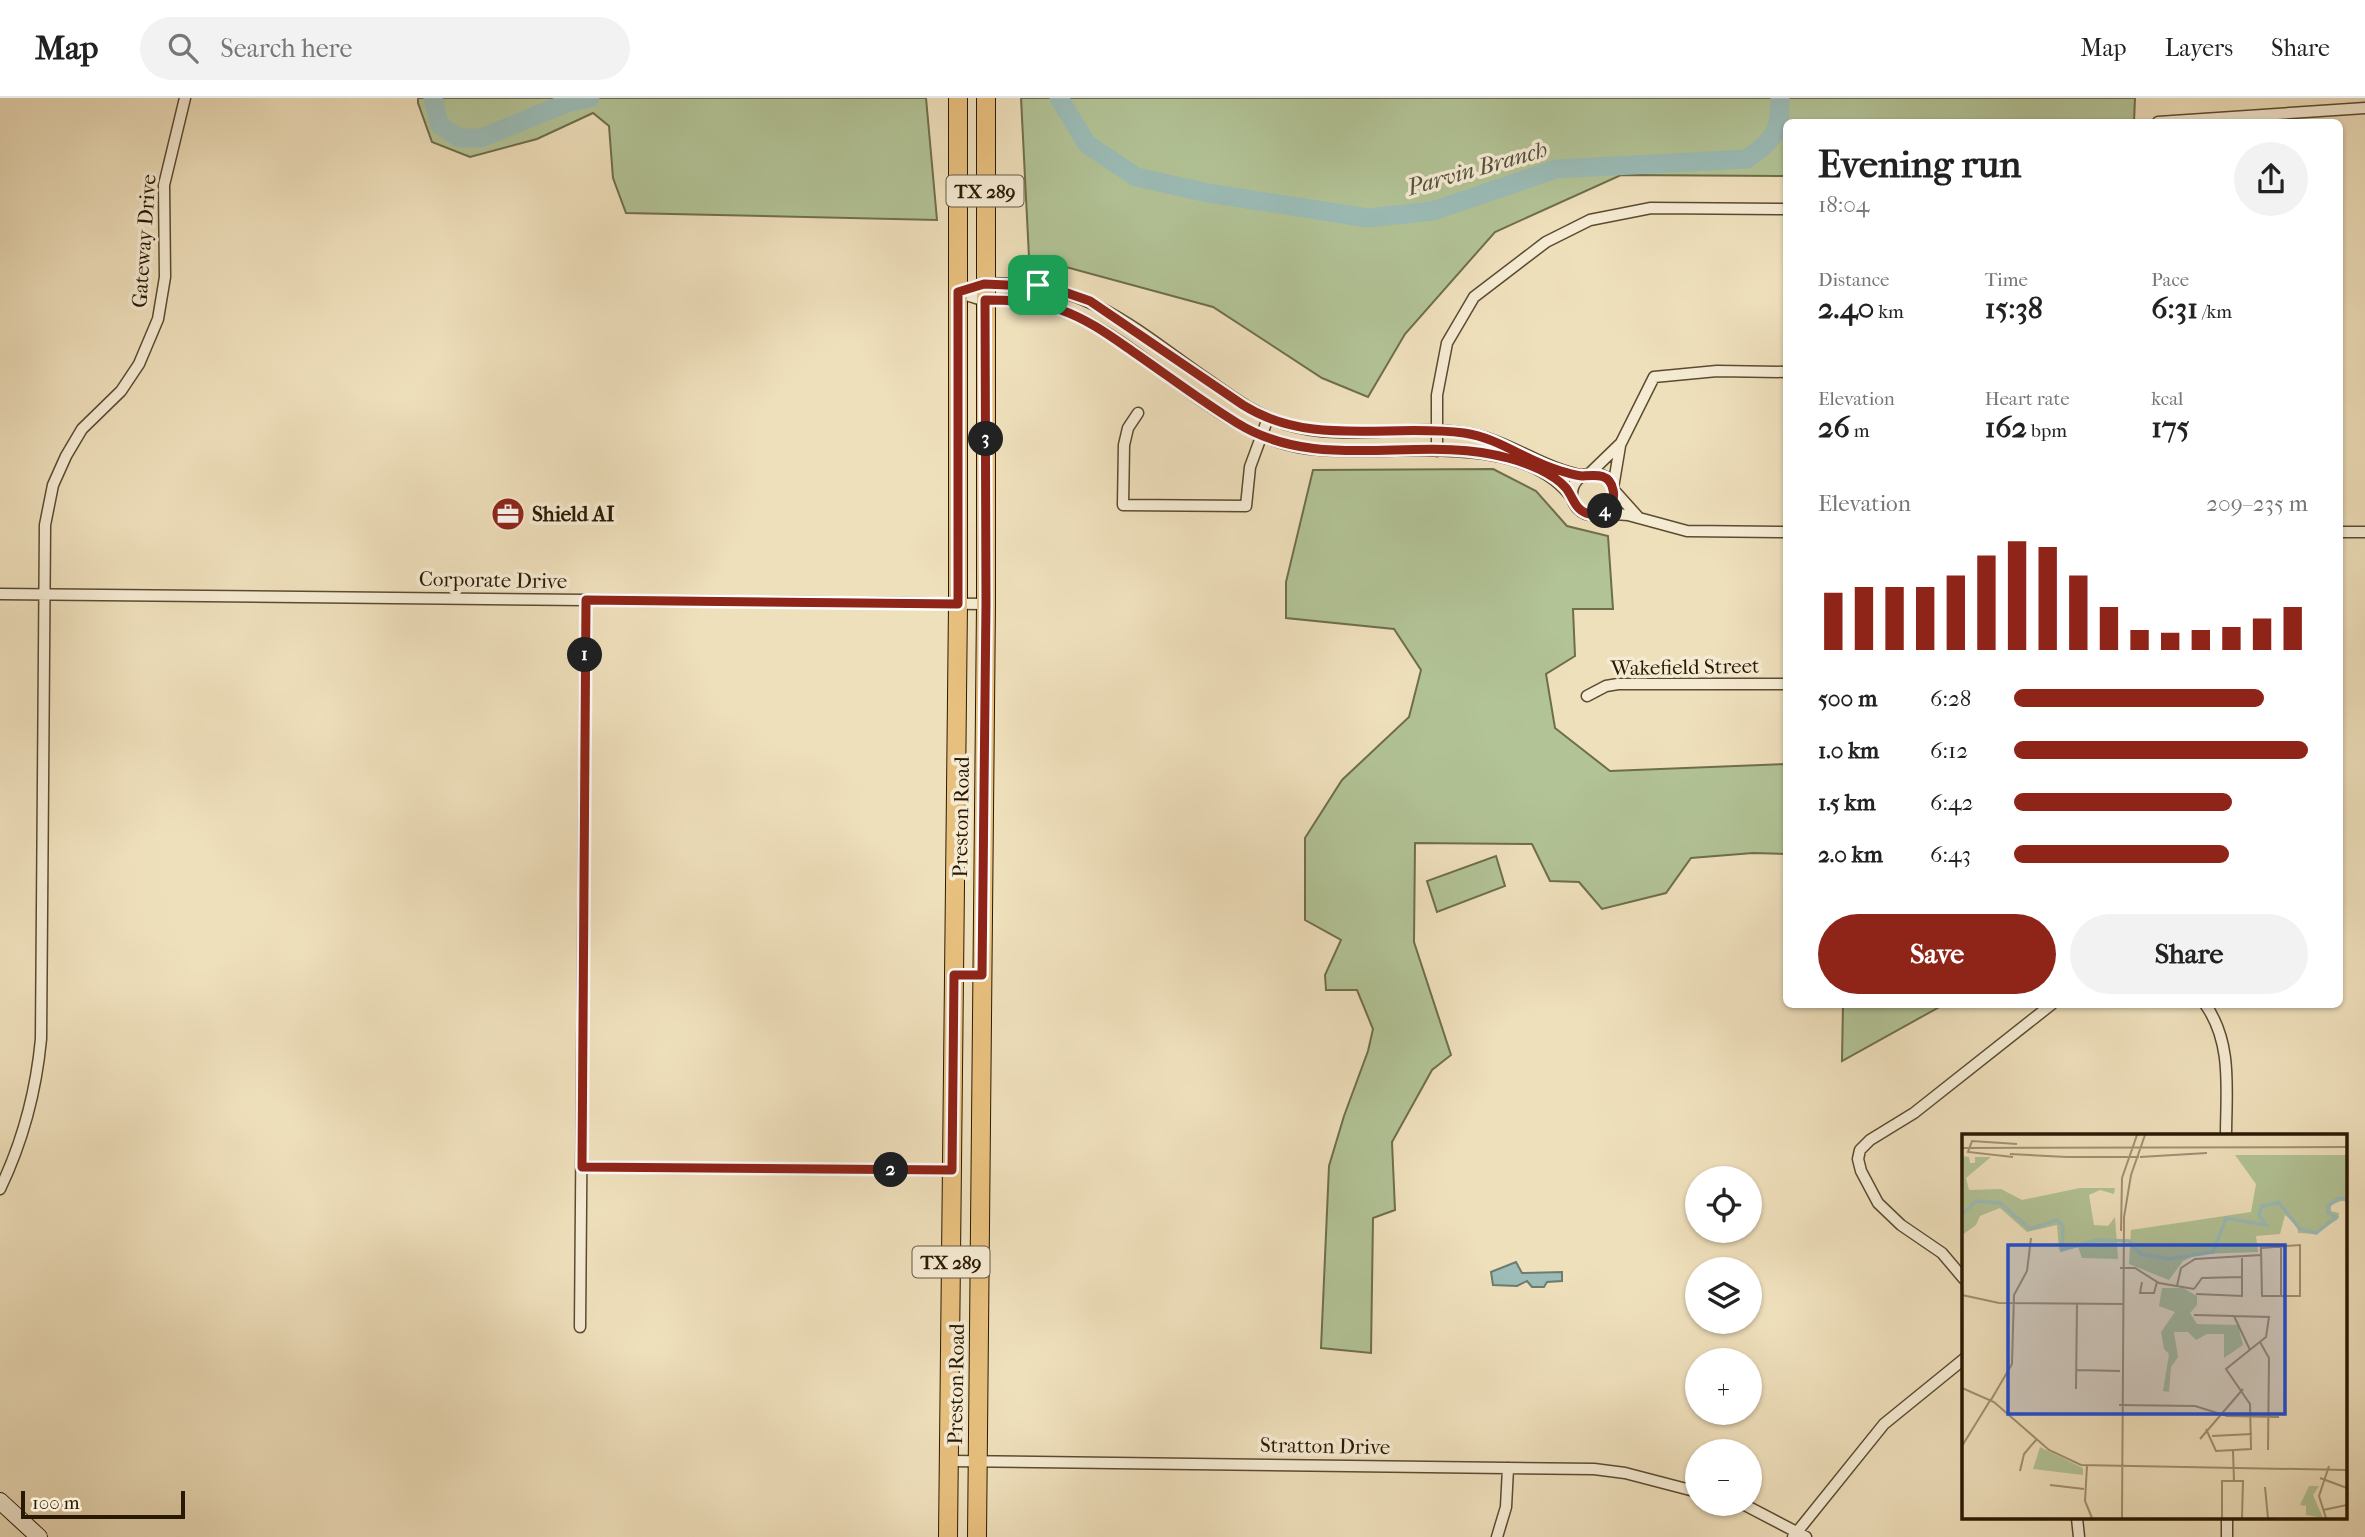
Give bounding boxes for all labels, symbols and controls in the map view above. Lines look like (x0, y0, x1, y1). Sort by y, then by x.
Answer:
search box (140, 17, 630, 80)
text: Map (35, 29, 98, 68)
icon: search (164, 29, 202, 67)
text: Search here (220, 33, 352, 64)
text: Map (2081, 34, 2127, 62)
text: Layers (2165, 34, 2233, 62)
text: Share (2271, 34, 2330, 62)
water label: Parvin Branch (1403, 136, 1550, 202)
text: Evening run (1818, 142, 2021, 187)
button: share (2234, 142, 2308, 216)
street label: Gateway Drive (127, 173, 161, 309)
road number: TX 289 (946, 176, 1024, 206)
text: 18:04 (1818, 191, 1869, 218)
pin (1008, 255, 1068, 315)
icon: arrive (1019, 266, 1057, 304)
text: Distance (1818, 269, 1889, 291)
text: Time (1985, 269, 2028, 291)
text: Pace (2151, 269, 2189, 291)
text: 2.40 (1818, 291, 1874, 326)
text: 15:38 (1985, 291, 2043, 326)
text: 6:31 (2151, 291, 2198, 326)
text: km (1874, 301, 1904, 323)
text: /km (2198, 301, 2232, 323)
text: Elevation (1818, 388, 1895, 410)
text: Heart rate (1985, 388, 2070, 410)
text: kcal (2151, 388, 2183, 410)
text: 26 (1818, 410, 1850, 445)
text: 162 (1985, 410, 2027, 445)
text: 175 (2151, 410, 2189, 445)
text: m (1850, 420, 1870, 442)
text: bpm (2027, 420, 2067, 442)
pin: 3 (968, 422, 1004, 456)
text: 3 (982, 427, 989, 449)
text: Elevation (1818, 490, 1911, 517)
text: 209–235 m (2206, 490, 2308, 517)
pin: 4 (1588, 494, 1622, 528)
office icon: Shield AI (489, 495, 527, 533)
text: 4 (1599, 499, 1610, 521)
place label: Shield AI (532, 502, 615, 526)
street label: Corporate Drive (419, 567, 567, 593)
pin: 1 (568, 638, 602, 672)
text: 1 (581, 643, 588, 665)
street label: Wakefield Street (1609, 654, 1760, 680)
text: 500 m (1818, 685, 1877, 712)
text: 6:28 (1930, 685, 1971, 712)
text: 1.0 km (1818, 737, 1879, 764)
text: 6:12 (1930, 737, 1968, 764)
street label: Preston Road (948, 756, 974, 878)
text: 1.5 km (1818, 789, 1876, 816)
text: 6:42 (1930, 789, 1973, 816)
text: 2.0 km (1818, 841, 1883, 868)
text: 6:43 (1930, 841, 1971, 868)
button: Save (1818, 914, 2056, 994)
button: Share (2070, 914, 2308, 994)
inset map (1962, 1134, 2348, 1520)
pin: 2 (874, 1152, 908, 1188)
text: 2 (886, 1158, 895, 1180)
map controls (1685, 1166, 1762, 1516)
button: locate (1685, 1166, 1762, 1243)
road number: TX 289 (912, 1246, 990, 1278)
button: layers (1685, 1257, 1762, 1334)
street label: Preston Road (943, 1323, 969, 1445)
button: + (1685, 1348, 1762, 1425)
street label: Stratton Drive (1260, 1433, 1390, 1459)
button: − (1685, 1439, 1762, 1516)
scale bar (21, 1488, 186, 1520)
text: 100 m (32, 1492, 80, 1514)

